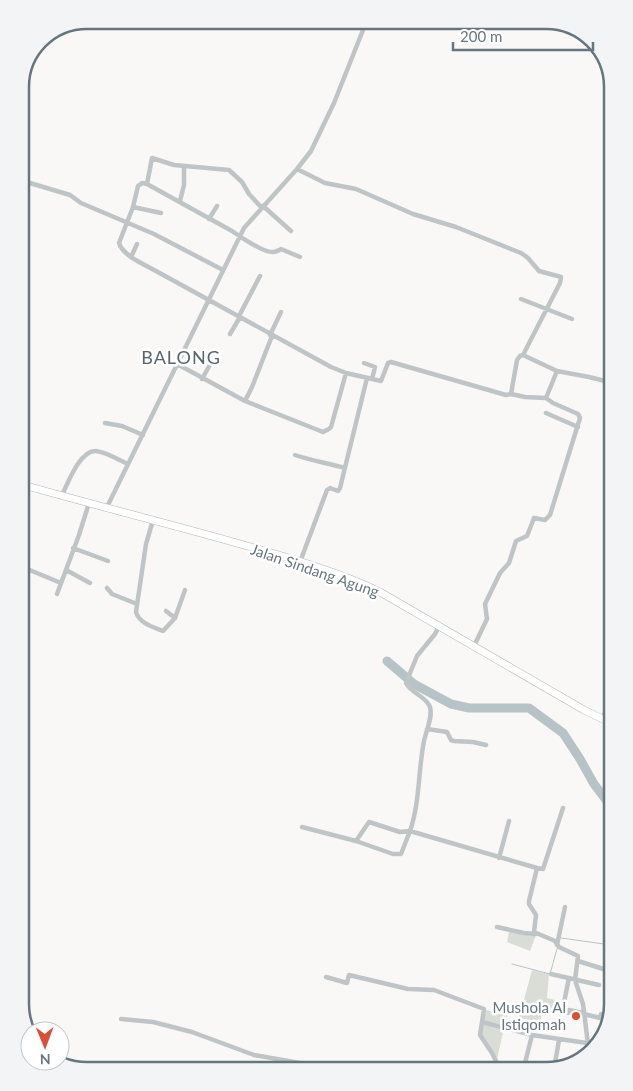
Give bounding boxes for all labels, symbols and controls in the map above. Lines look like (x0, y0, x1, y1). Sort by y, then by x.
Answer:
scale bar (453, 20, 593, 52)
text: 200 m (460, 27, 502, 45)
district label: BALONG (141, 346, 221, 368)
street label: Jalan Sindang Agung (248, 540, 382, 600)
place label: Mushola Al Istiqomah (492, 998, 566, 1033)
marker: Mushola Al Istiqomah (570, 1010, 582, 1022)
north arrow (20, 1021, 70, 1071)
text: N (40, 1051, 51, 1068)

